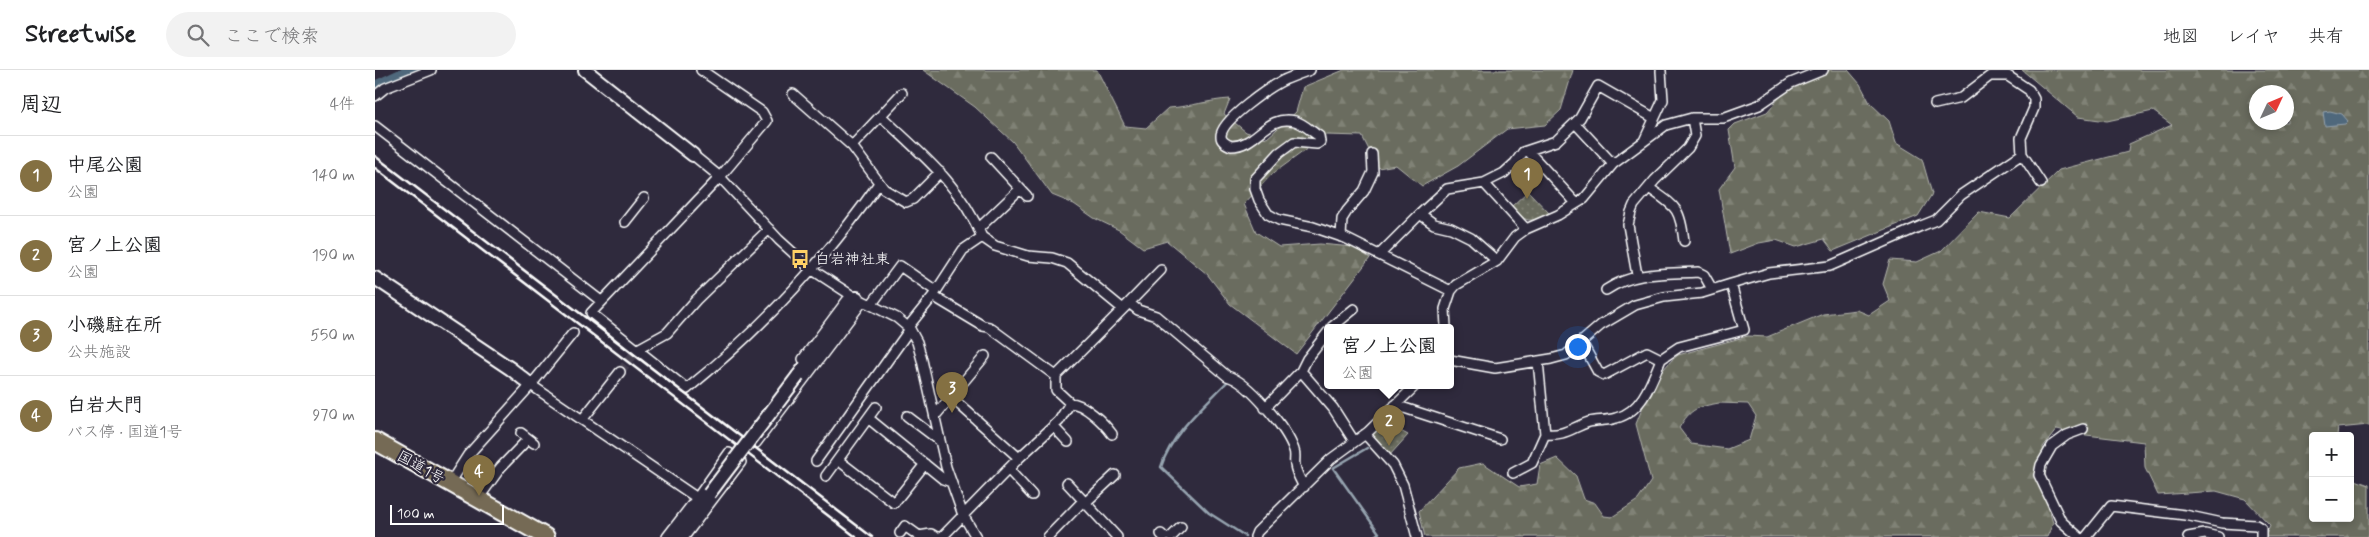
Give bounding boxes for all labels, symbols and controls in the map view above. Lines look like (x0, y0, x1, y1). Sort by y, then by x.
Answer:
search box (166, 12, 516, 57)
text: Streetwise (25, 19, 136, 50)
icon: search (184, 21, 212, 49)
text: ここで検索 (224, 24, 319, 49)
text: 地図 (2163, 25, 2199, 49)
text: レイヤ (2227, 25, 2280, 49)
text: 共有 (2308, 25, 2344, 49)
north arrow (2249, 85, 2294, 130)
text: 周辺 (20, 91, 62, 119)
text: 4件 (330, 94, 355, 115)
text: 中尾公園 (67, 153, 143, 178)
pin: 1 (1511, 158, 1543, 199)
text: 1 (32, 165, 40, 186)
text: 140 m (311, 165, 355, 186)
text: 公園 (67, 182, 99, 203)
text: 宮ノ上公園 (67, 233, 162, 258)
text: 2 (32, 245, 40, 266)
text: 190 m (312, 245, 355, 266)
bus stop icon: 白岩神社東 (789, 248, 811, 270)
place label: 白岩神社東 (815, 250, 890, 270)
text: 公園 (67, 262, 99, 283)
text: 小磯駐在所 (67, 313, 162, 338)
popup (1324, 324, 1454, 389)
text: 3 (32, 325, 40, 346)
text: 550 m (310, 325, 355, 346)
text: 宮ノ上公園 (1341, 334, 1437, 359)
your location (1565, 334, 1591, 360)
text: 公共施設 (67, 342, 131, 363)
text: 公園 (1341, 363, 1374, 384)
pin: 3 (936, 372, 968, 413)
text: 白岩大門 (67, 393, 143, 418)
text: 4 (31, 405, 41, 426)
text: 970 m (312, 405, 355, 426)
pin: 2 (1373, 405, 1405, 446)
text: バス停 · 国道1号 (67, 422, 182, 443)
map controls (2309, 432, 2354, 522)
button: + (2309, 432, 2354, 477)
street label: 国道1号 (393, 447, 448, 489)
pin: 4 (463, 455, 495, 496)
button: − (2309, 477, 2354, 522)
scale bar (390, 502, 504, 525)
text: 100 m (397, 505, 435, 523)

